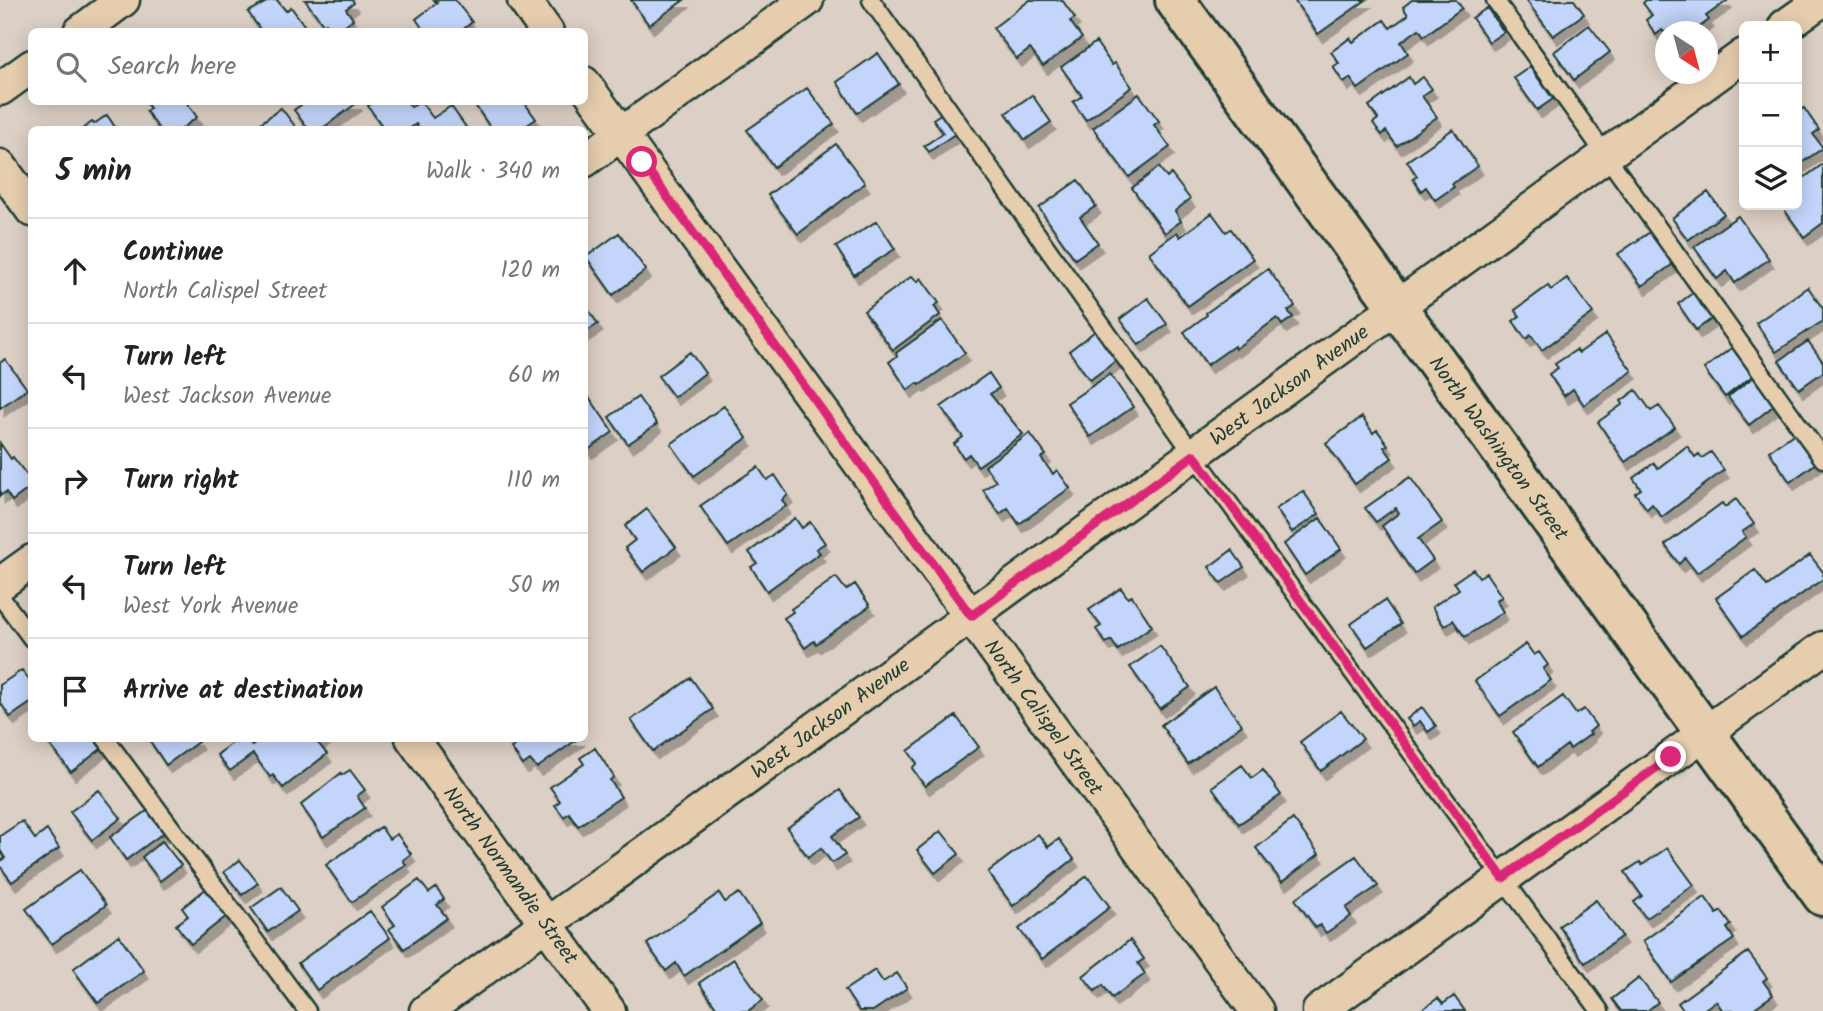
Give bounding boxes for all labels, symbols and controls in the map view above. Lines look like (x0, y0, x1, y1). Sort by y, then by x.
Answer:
north arrow (1655, 21, 1718, 84)
map controls (1739, 21, 1802, 210)
button: + (1739, 21, 1802, 84)
search box (28, 28, 588, 105)
text: Search here (108, 46, 236, 88)
icon: search (52, 48, 90, 86)
button: − (1739, 84, 1802, 147)
route start (626, 146, 657, 177)
button: layers (1739, 147, 1802, 210)
text: 5 min (56, 148, 132, 196)
text: Walk · 340 m (426, 154, 560, 190)
text: Continue (123, 232, 224, 274)
icon: ahead (56, 252, 94, 290)
text: 120 m (500, 253, 560, 289)
text: North Calispel Street (123, 274, 327, 310)
street label: West Jackson Avenue (1203, 317, 1377, 455)
text: Turn left (123, 337, 226, 379)
street label: North Washington Street (1419, 350, 1577, 549)
icon: left (56, 357, 94, 395)
text: 60 m (508, 358, 560, 394)
text: West Jackson Avenue (123, 379, 331, 415)
text: Turn right (123, 460, 239, 502)
icon: right (56, 462, 94, 500)
text: 110 m (507, 463, 560, 499)
text: Turn left (123, 547, 226, 589)
icon: left (56, 567, 94, 605)
text: 50 m (509, 568, 560, 604)
text: West York Avenue (123, 589, 298, 625)
street label: North Calispel Street (975, 633, 1111, 804)
street label: West Jackson Avenue (744, 650, 918, 788)
text: Arrive at destination (123, 670, 363, 712)
icon: arrive (56, 672, 94, 710)
route end (1655, 741, 1686, 772)
street label: North Normandie Street (434, 780, 586, 973)

